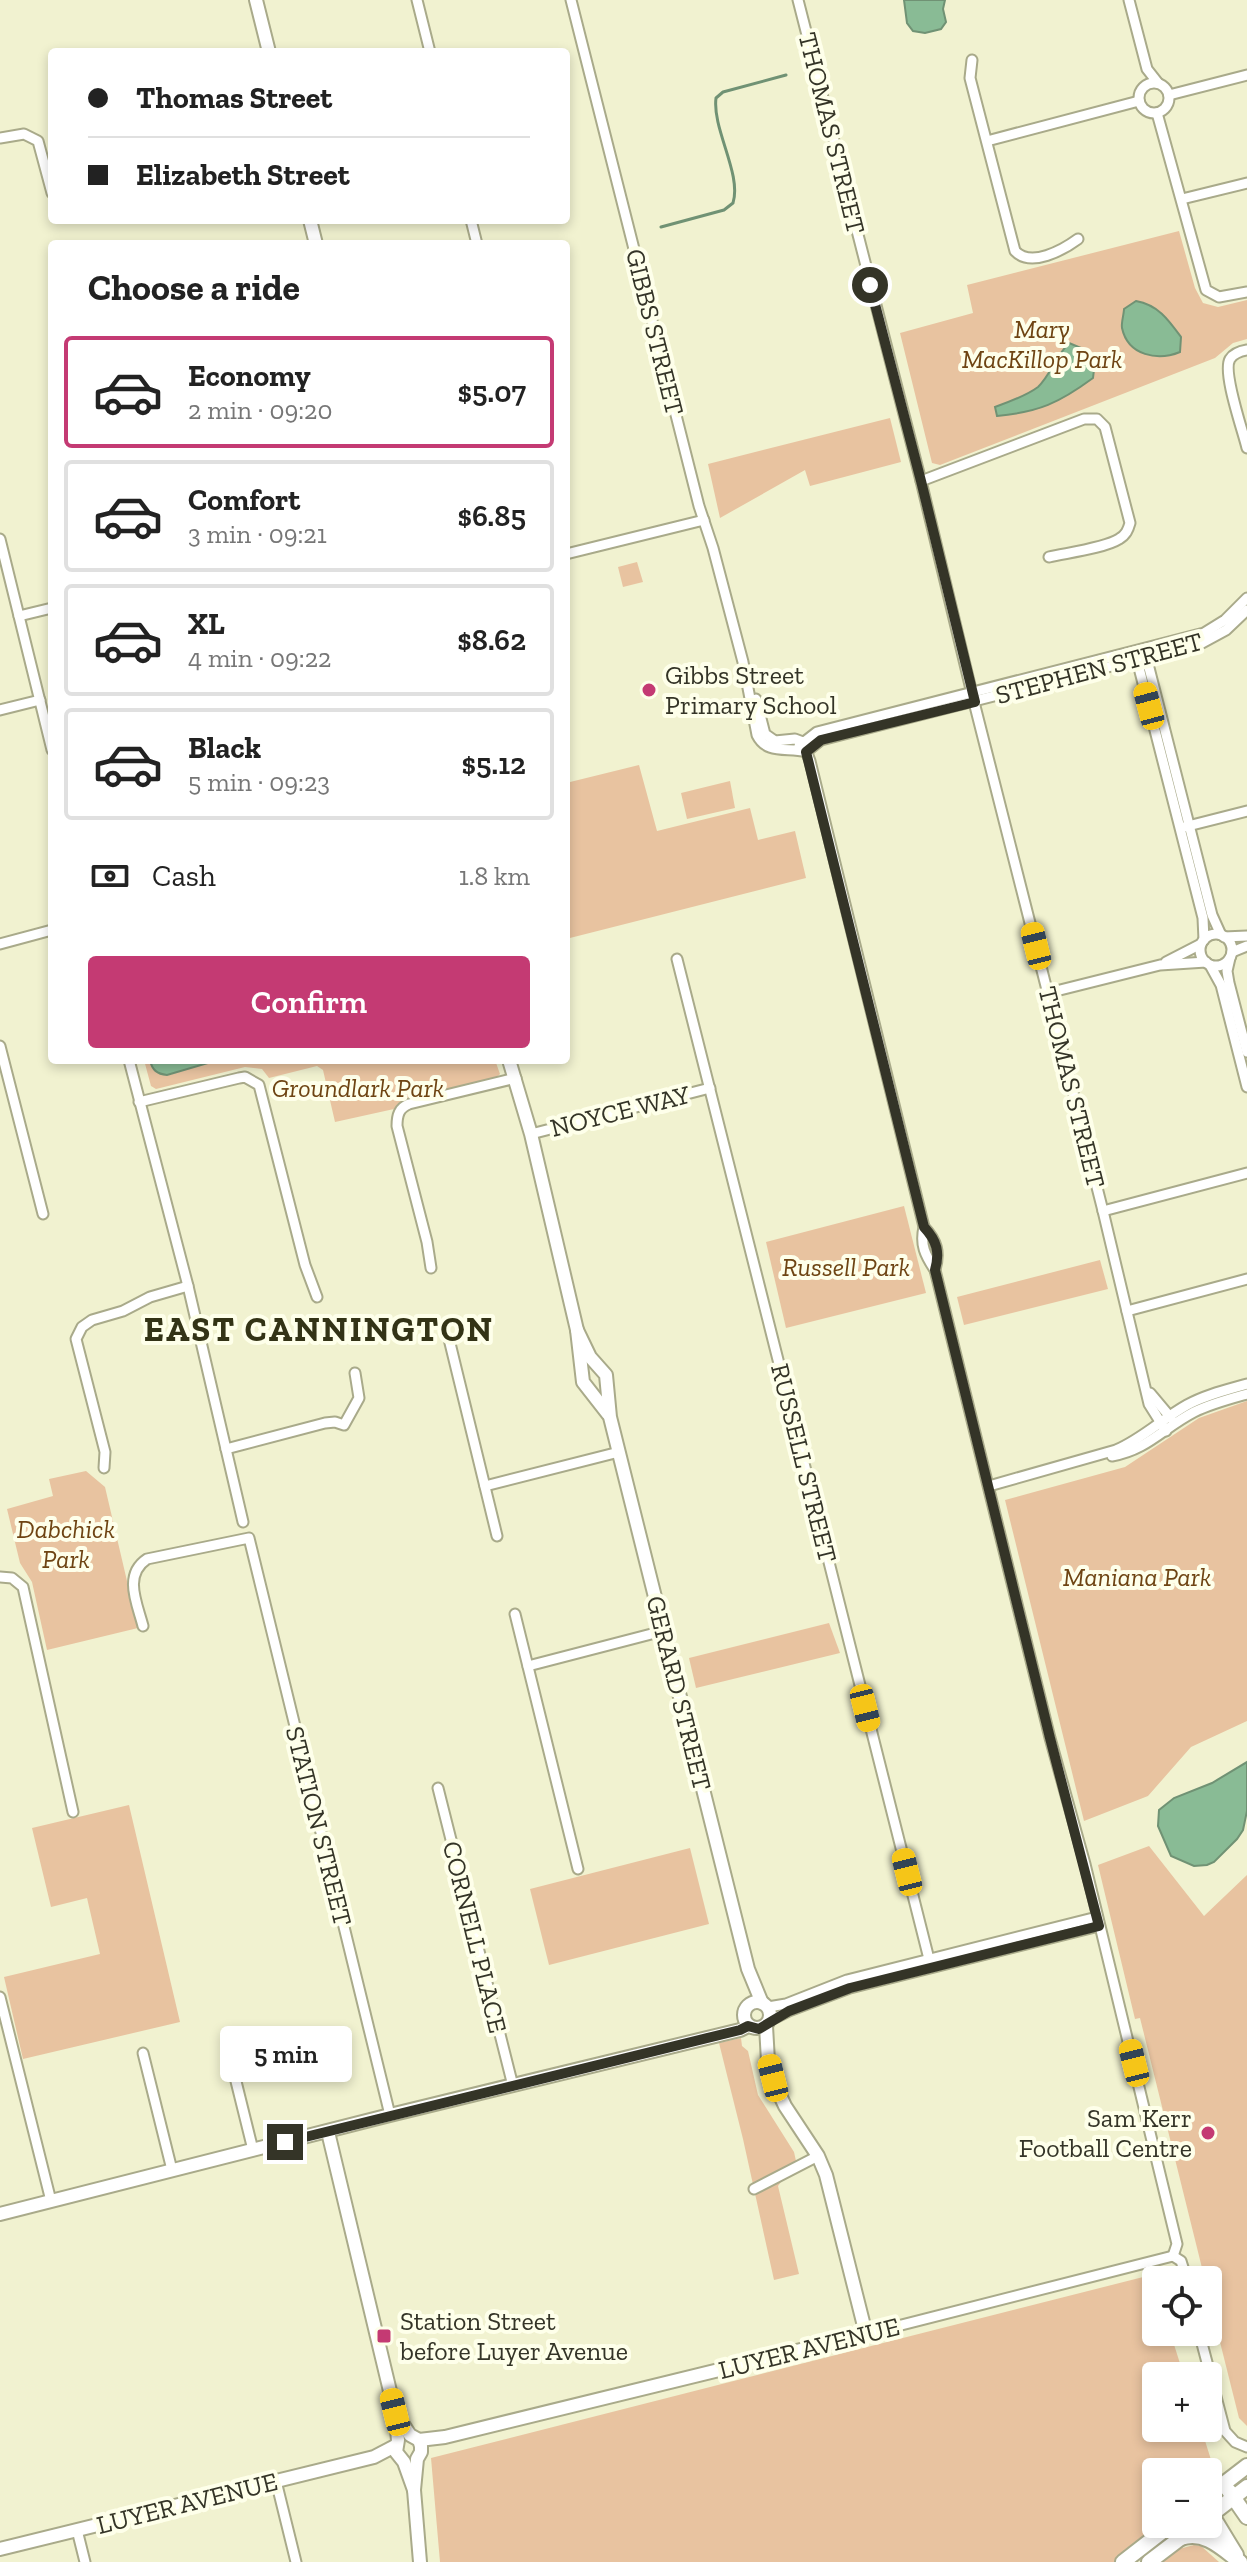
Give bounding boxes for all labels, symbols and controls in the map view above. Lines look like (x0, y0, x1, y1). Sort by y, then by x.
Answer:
street label: THOMAS STREET (792, 29, 872, 237)
text: Thomas Street (136, 80, 332, 116)
text: Elizabeth Street (136, 157, 350, 193)
street label: GIBBS STREET (619, 246, 691, 418)
text: Choose a ride (88, 266, 300, 309)
route start (852, 267, 888, 303)
park label: Mary MacKillop Park (962, 313, 1122, 375)
icon: car (92, 356, 164, 428)
text: Economy (188, 358, 311, 394)
text: $5.07 (457, 374, 526, 410)
text: 2 min · 09:20 (188, 394, 332, 426)
icon: car (92, 480, 164, 552)
text: Comfort (188, 482, 300, 518)
text: $6.85 (457, 498, 526, 534)
text: 3 min · 09:21 (188, 518, 327, 550)
icon: car (92, 604, 164, 676)
text: XL (188, 606, 225, 642)
text: $8.62 (457, 622, 526, 658)
street label: STEPHEN STREET (992, 625, 1206, 711)
text: 4 min · 09:22 (188, 642, 331, 674)
place label: Gibbs Street Primary School (665, 659, 837, 721)
car (1131, 680, 1167, 732)
marker: Gibbs Street Primary School (640, 681, 658, 699)
icon: car (92, 728, 164, 800)
text: Black (188, 730, 261, 766)
text: $5.12 (462, 746, 526, 782)
text: 5 min · 09:23 (188, 766, 330, 798)
icon: cash (88, 854, 132, 898)
text: Cash (152, 858, 216, 894)
text: 1.8 km (459, 860, 530, 892)
car (1019, 920, 1053, 972)
button: Confirm (88, 956, 530, 1048)
street label: THOMAS STREET (1032, 983, 1112, 1191)
park label: Groundlark Park (272, 1072, 444, 1104)
street label: NOYCE WAY (547, 1078, 693, 1144)
park label: Russell Park (782, 1251, 910, 1283)
district label: EAST CANNINGTON (144, 1309, 494, 1350)
street label: RUSSELL STREET (764, 1360, 844, 1566)
park label: Dabchick Park (17, 1513, 115, 1575)
park label: Maniana Park (1063, 1561, 1211, 1593)
street label: GERARD STREET (639, 1593, 719, 1793)
car (848, 1682, 882, 1734)
street label: STATION STREET (279, 1723, 359, 1929)
street label: CORNELL PLACE (436, 1838, 514, 2036)
car (890, 1846, 924, 1898)
callout: 5 min (219, 2026, 351, 2082)
car (1117, 2037, 1151, 2089)
text: 5 min (254, 2038, 318, 2070)
car (756, 2052, 790, 2104)
place label: Sam Kerr Football Centre (1019, 2102, 1192, 2164)
route end (267, 2124, 303, 2160)
marker: Sam Kerr Football Centre (1199, 2124, 1217, 2142)
map controls (1142, 2266, 1222, 2538)
button: locate (1142, 2266, 1222, 2346)
place label: Station Street before Luyer Avenue (399, 2305, 628, 2367)
street label: LUYER AVENUE (715, 2310, 903, 2386)
marker: Station Street before Luyer Avenue (375, 2327, 393, 2345)
button: + (1142, 2362, 1222, 2442)
car (378, 2386, 412, 2438)
button: − (1142, 2458, 1222, 2538)
street label: LUYER AVENUE (93, 2465, 281, 2541)

